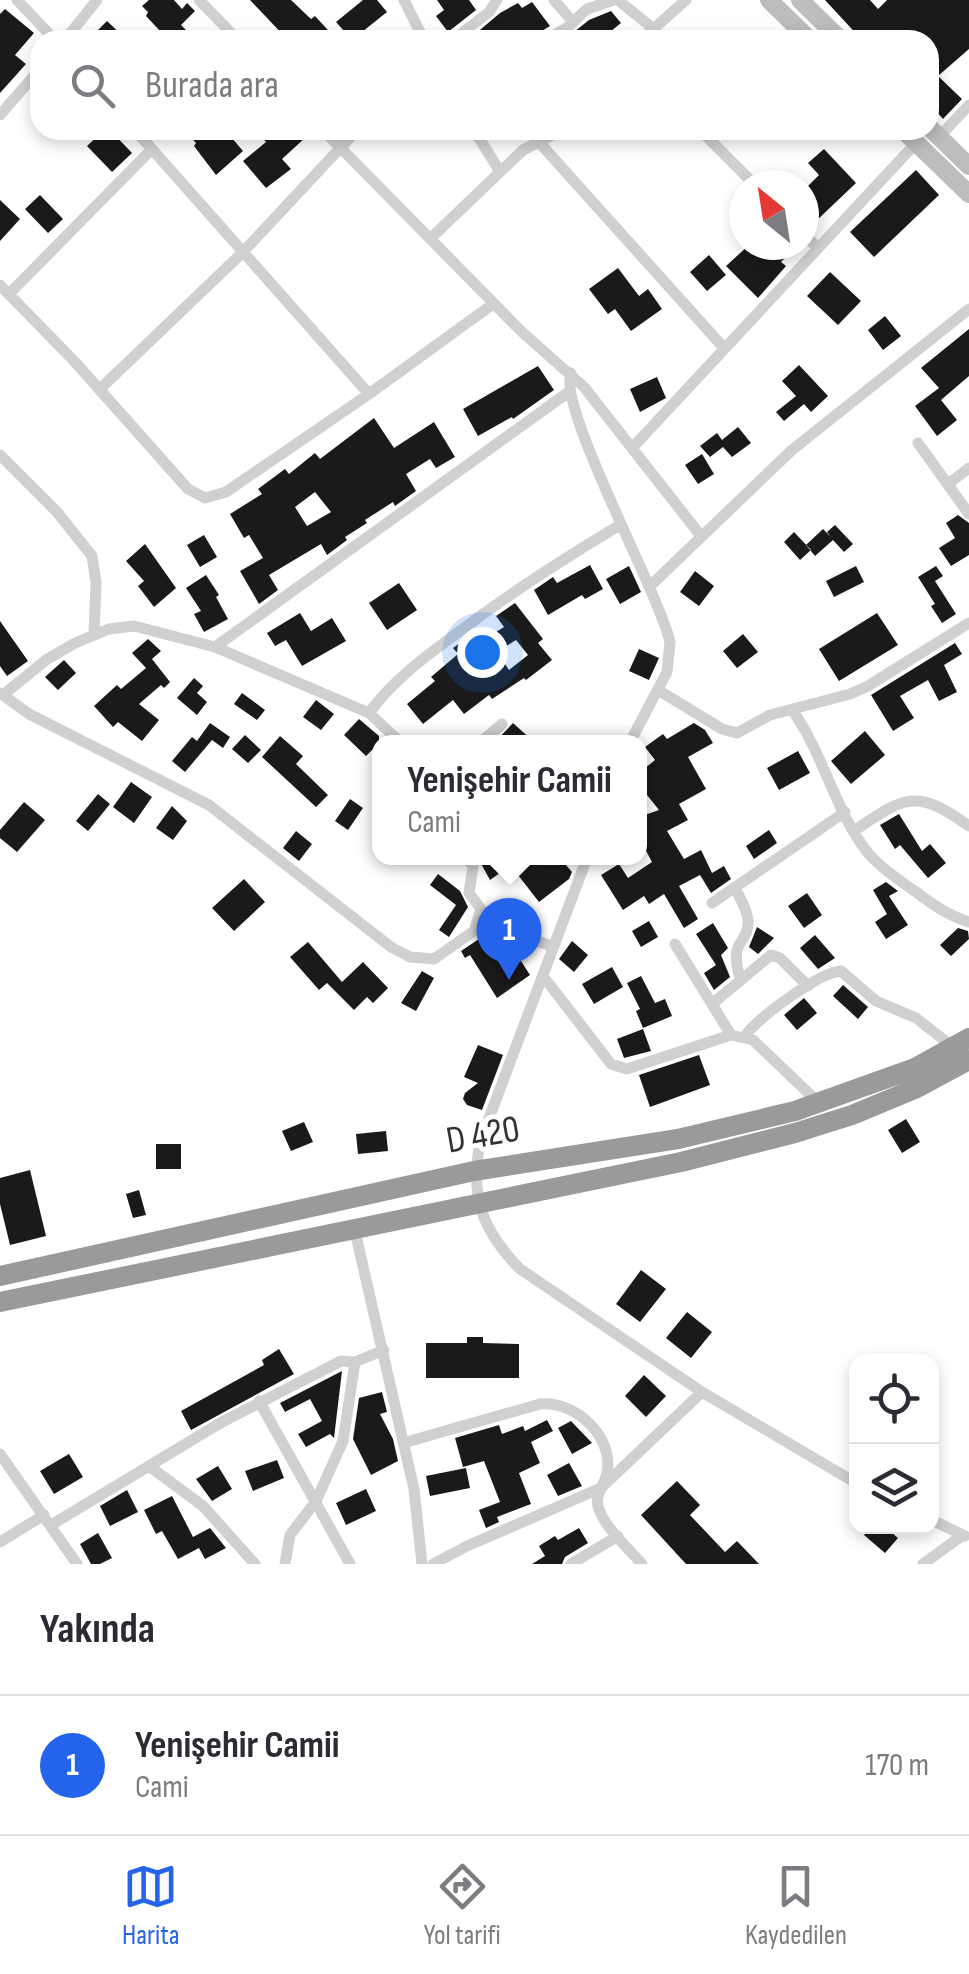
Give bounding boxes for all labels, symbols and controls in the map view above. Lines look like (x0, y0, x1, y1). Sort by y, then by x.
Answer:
search box (30, 30, 939, 140)
icon: search (65, 58, 120, 113)
text: Burada ara (145, 63, 279, 108)
north arrow (729, 170, 819, 260)
your location (457, 627, 508, 678)
popup (372, 735, 647, 865)
text: Yenişehir Camii (407, 758, 612, 803)
text: Cami (407, 803, 461, 842)
pin: 1 (476, 898, 542, 980)
street label: D 420 (443, 1106, 523, 1164)
map controls (849, 1354, 939, 1534)
button: locate (849, 1354, 939, 1444)
button: layers (849, 1444, 939, 1534)
text: Yakında (40, 1604, 155, 1655)
text: Yenişehir Camii (135, 1723, 340, 1768)
text: 1 (66, 1746, 79, 1785)
text: 170 m (865, 1746, 929, 1785)
text: Cami (135, 1768, 189, 1807)
tab: Harita (122, 1859, 180, 1952)
tab: Yol tarifi (424, 1859, 501, 1952)
tab: Kaydedilen (745, 1859, 847, 1952)

